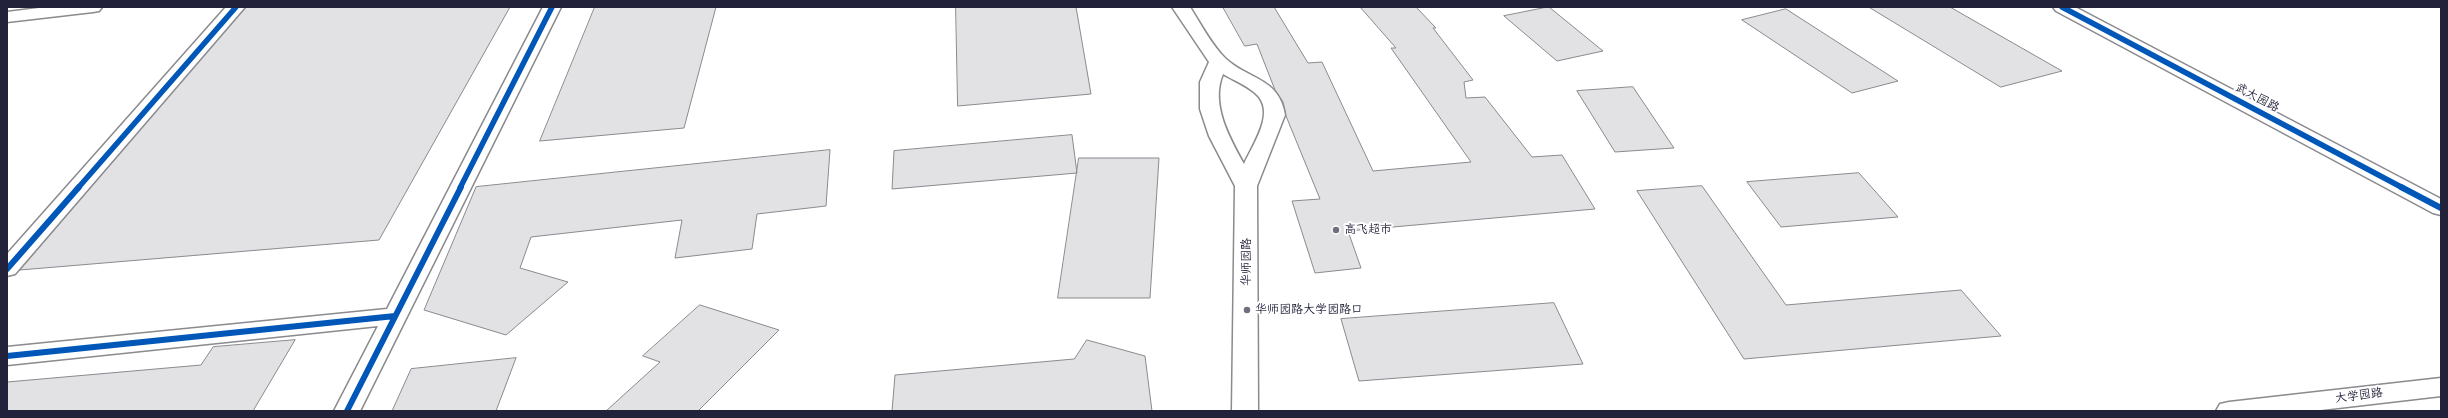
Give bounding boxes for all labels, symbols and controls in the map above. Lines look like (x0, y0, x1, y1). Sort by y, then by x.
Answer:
street label: 武大园路 (2232, 80, 2282, 116)
place label: 高飞超市 (1344, 223, 1392, 237)
marker: 高飞超市 (1331, 225, 1341, 235)
street label: 华师园路 (1240, 238, 1254, 286)
place label: 华师园路大学园路口 (1255, 303, 1363, 317)
marker: 华师园路大学园路口 (1242, 305, 1252, 315)
street label: 大学园路 (2334, 386, 2384, 406)

